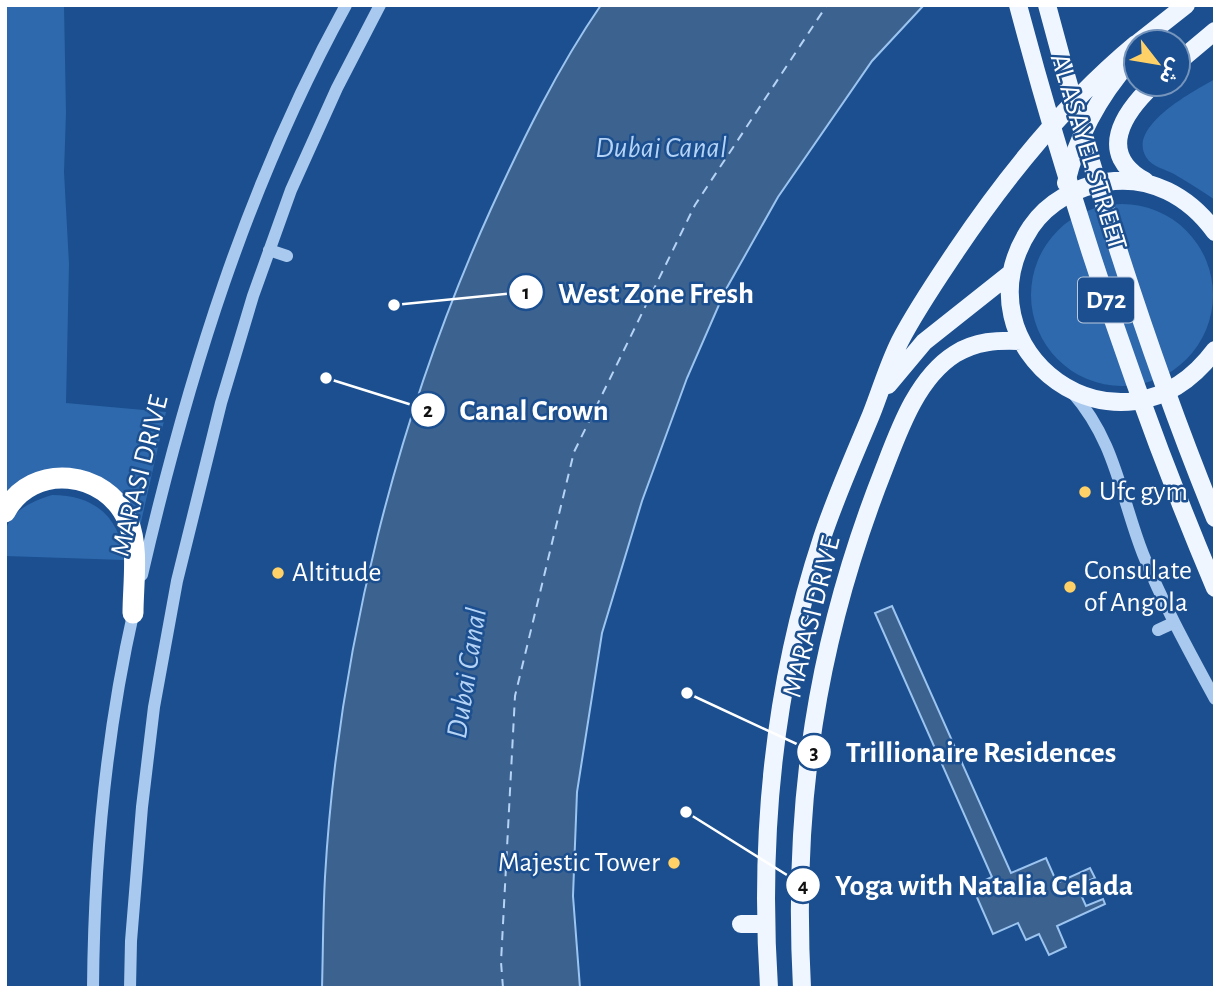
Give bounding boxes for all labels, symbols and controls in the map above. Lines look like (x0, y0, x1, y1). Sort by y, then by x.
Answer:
north arrow (1122, 28, 1192, 98)
street label: AL ASAYEL STREET (1045, 50, 1131, 254)
text: ش (1155, 55, 1185, 87)
water label: Dubai Canal (595, 133, 727, 163)
callout: West Zone Fresh (509, 267, 768, 318)
road number: D72 (1078, 278, 1134, 322)
text: West Zone Fresh (558, 279, 754, 309)
text: 1 (522, 282, 530, 303)
callout: Canal Crown (411, 384, 623, 435)
street label: MARASI DRIVE (106, 392, 174, 560)
text: Canal Crown (459, 396, 609, 426)
text: 2 (423, 400, 433, 421)
place label: Ufc gym (1099, 478, 1188, 506)
marker: Ufc gym (1077, 484, 1093, 500)
street label: MARASI DRIVE (778, 533, 846, 701)
place label: Consulate of Angola (1084, 557, 1192, 617)
place label: Altitude (292, 559, 381, 587)
marker: Altitude (270, 565, 286, 581)
marker: Consulate of Angola (1062, 579, 1078, 595)
water label: Dubai Canal (442, 605, 492, 741)
callout: Trillionaire Residences (796, 726, 1130, 777)
text: Trillionaire Residences (846, 738, 1116, 768)
text: 3 (809, 742, 819, 763)
place label: Majestic Tower (498, 849, 660, 877)
marker: Majestic Tower (666, 855, 682, 871)
callout: Yoga with Natalia Celada (786, 859, 1147, 910)
text: Yoga with Natalia Celada (835, 871, 1133, 901)
text: 4 (798, 875, 808, 896)

